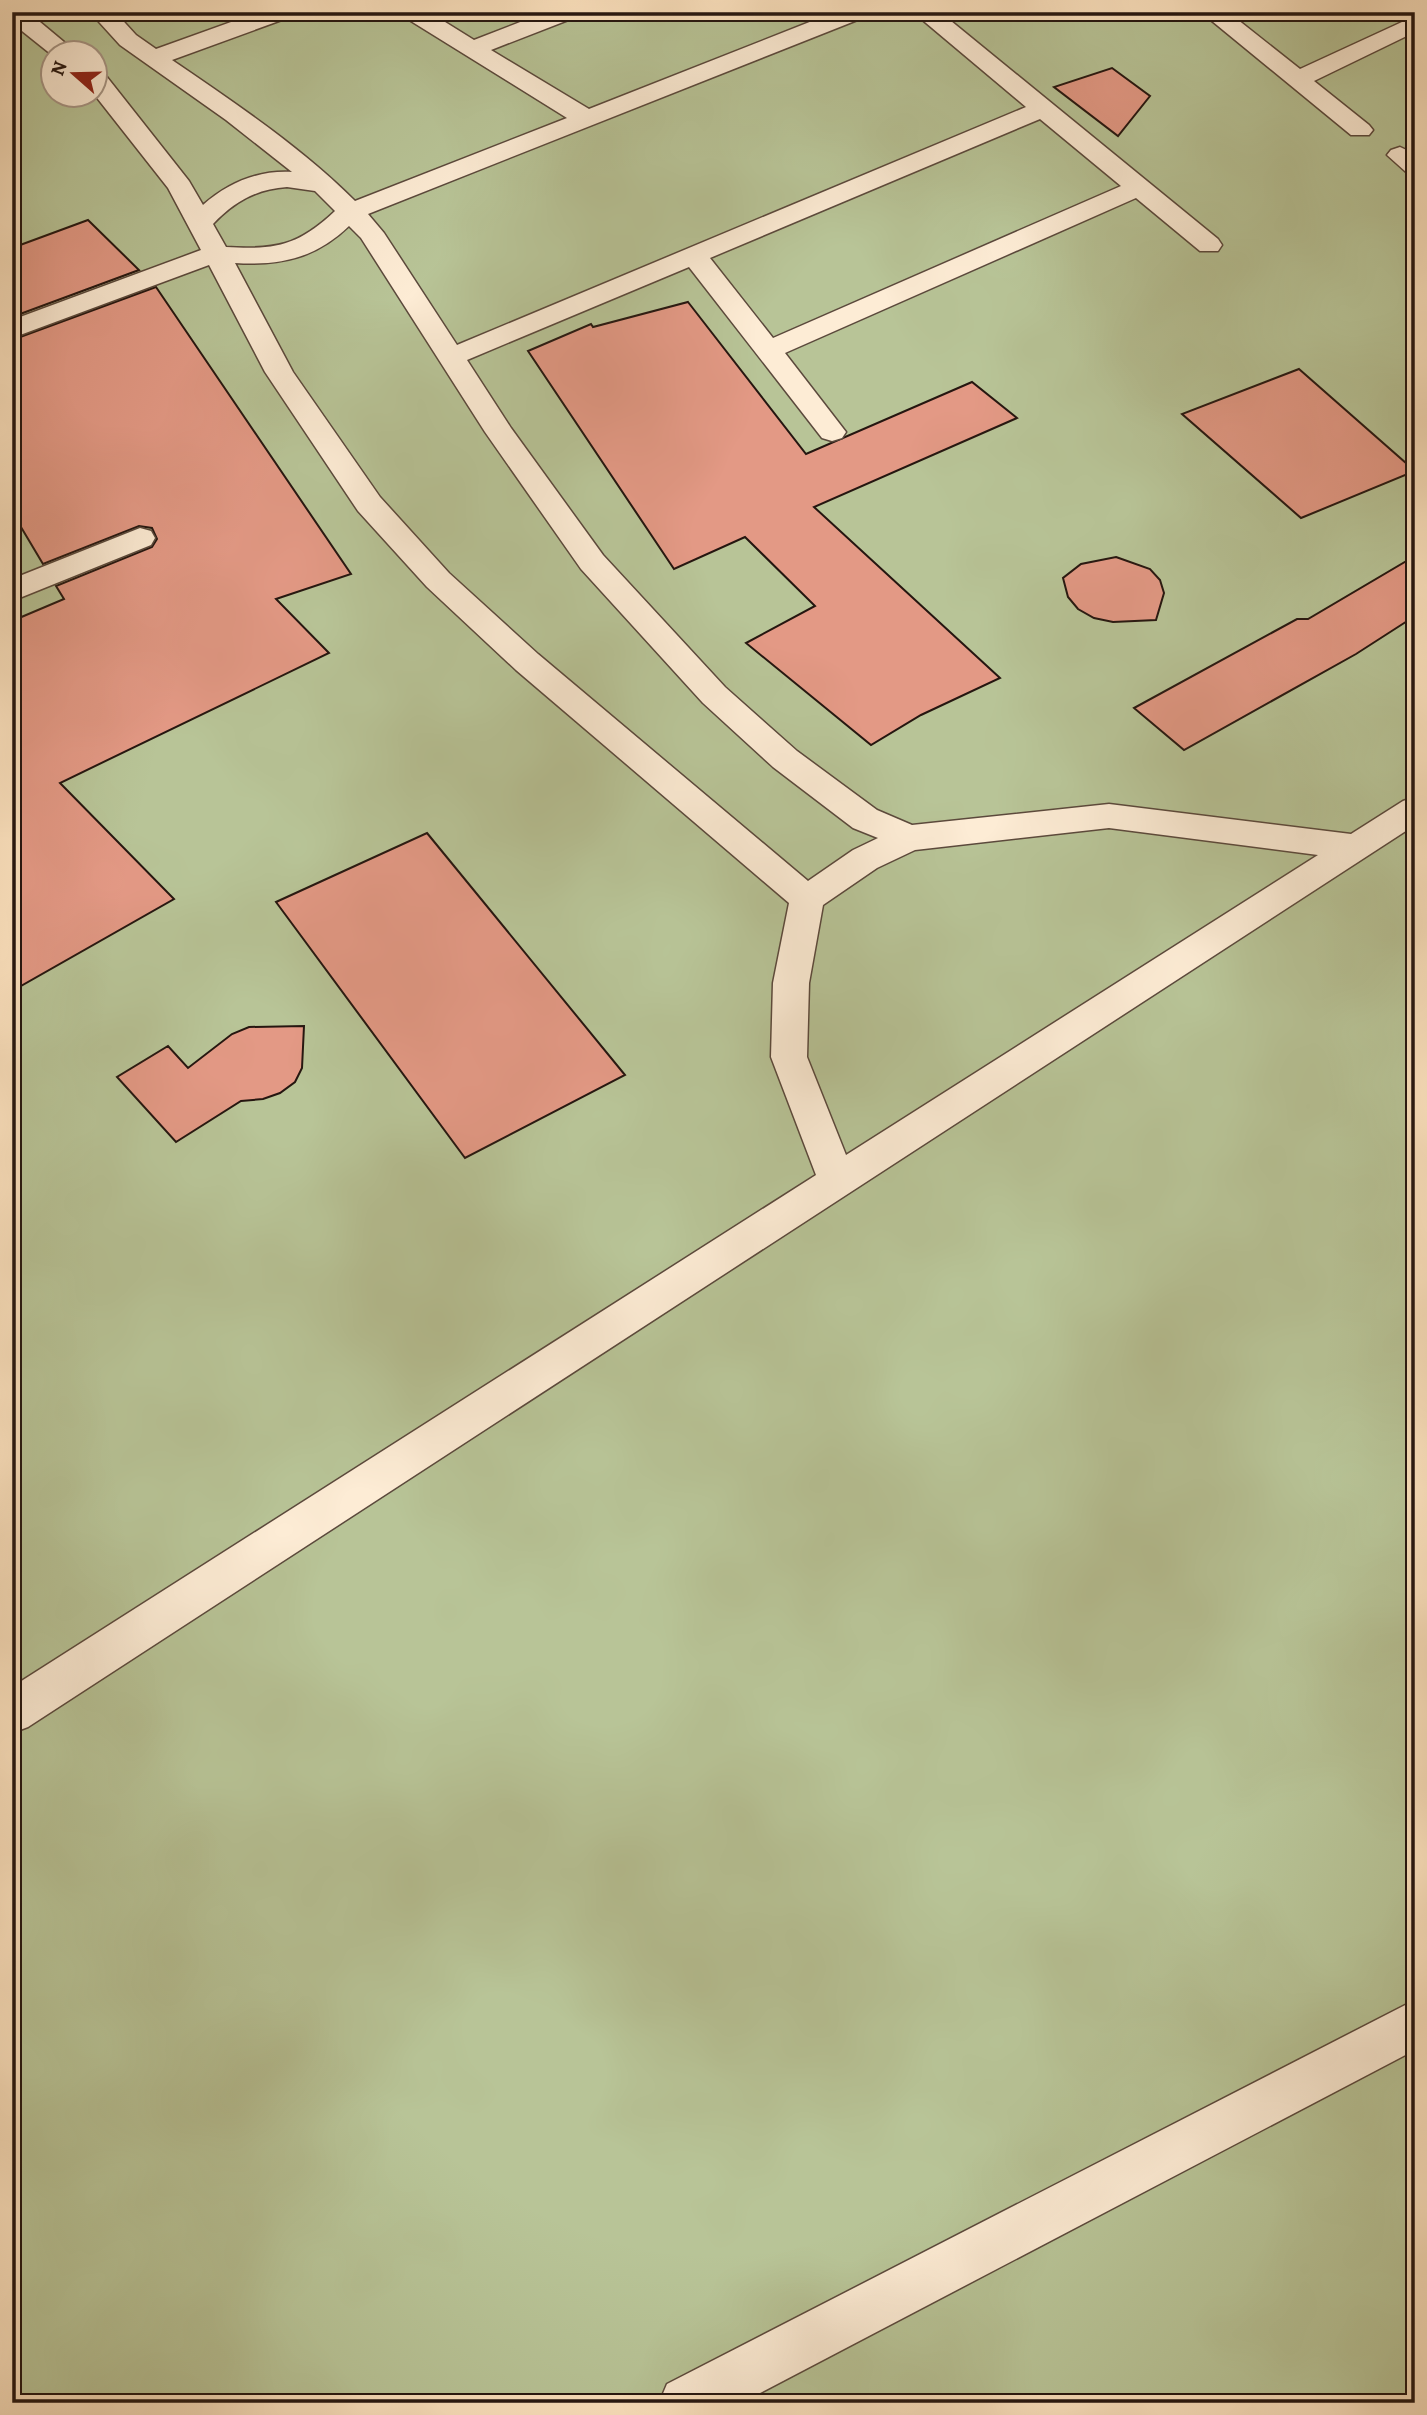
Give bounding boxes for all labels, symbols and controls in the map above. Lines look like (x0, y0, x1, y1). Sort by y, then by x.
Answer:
north arrow (38, 38, 108, 108)
text: N (44, 57, 74, 79)

